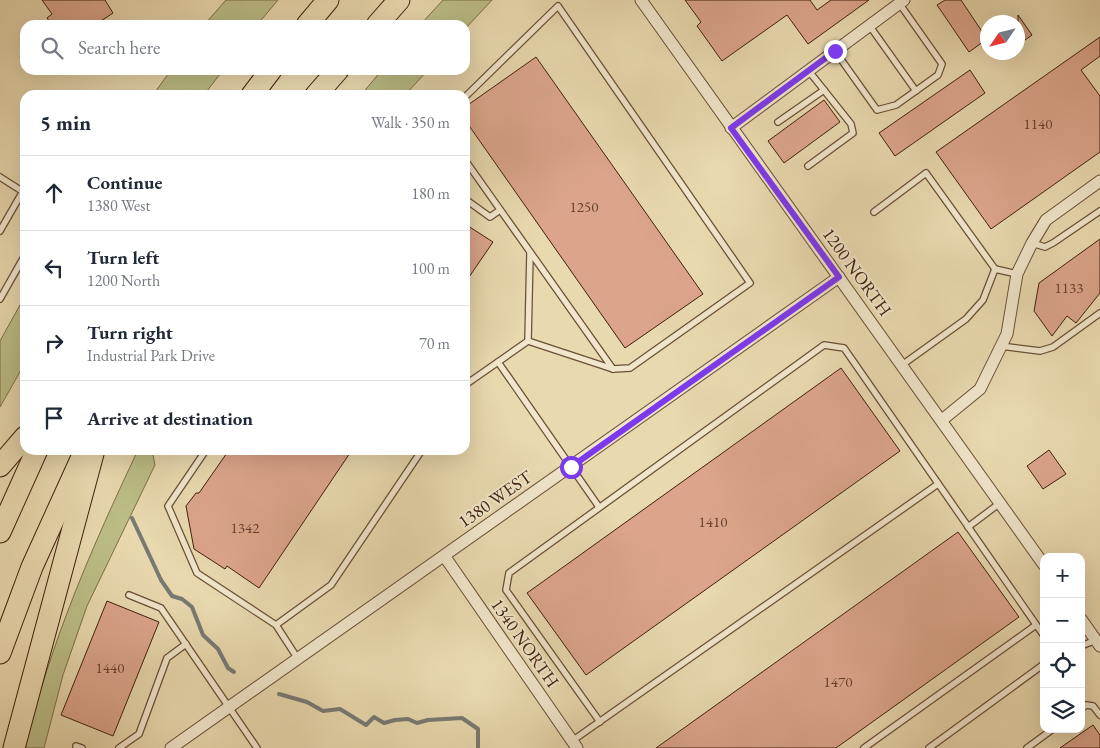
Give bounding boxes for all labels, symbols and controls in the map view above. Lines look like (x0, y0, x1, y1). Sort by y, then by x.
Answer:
north arrow (980, 15, 1025, 60)
search box (20, 20, 470, 75)
icon: search (38, 34, 66, 62)
text: Search here (78, 35, 160, 60)
route end (824, 40, 847, 63)
text: 5 min (40, 109, 91, 136)
text: Walk · 350 m (371, 112, 450, 133)
house number: 1140 (1024, 114, 1052, 133)
text: Continue (87, 170, 162, 195)
icon: ahead (40, 179, 68, 207)
text: 180 m (411, 183, 450, 204)
text: 1380 West (87, 195, 150, 216)
house number: 1250 (570, 197, 598, 216)
street label: 1200 NORTH (818, 223, 897, 320)
text: Turn left (87, 245, 159, 270)
icon: left (40, 254, 68, 282)
text: 100 m (411, 258, 450, 279)
text: 1200 North (87, 270, 160, 291)
house number: 1133 (1055, 278, 1083, 297)
text: Turn right (87, 320, 173, 345)
icon: right (40, 329, 68, 357)
text: 70 m (419, 333, 450, 354)
text: Industrial Park Drive (87, 345, 215, 366)
icon: arrive (40, 404, 68, 432)
text: Arrive at destination (87, 406, 253, 431)
route start (560, 456, 583, 479)
street label: 1380 WEST (453, 464, 537, 532)
house number: 1410 (699, 512, 727, 531)
house number: 1342 (231, 518, 260, 537)
map controls (1040, 553, 1085, 733)
button: + (1040, 553, 1085, 598)
street label: 1340 NORTH (486, 594, 565, 692)
button: − (1040, 598, 1085, 643)
button: locate (1040, 643, 1085, 688)
house number: 1440 (96, 658, 124, 677)
house number: 1470 (824, 672, 852, 691)
button: layers (1040, 688, 1085, 733)

